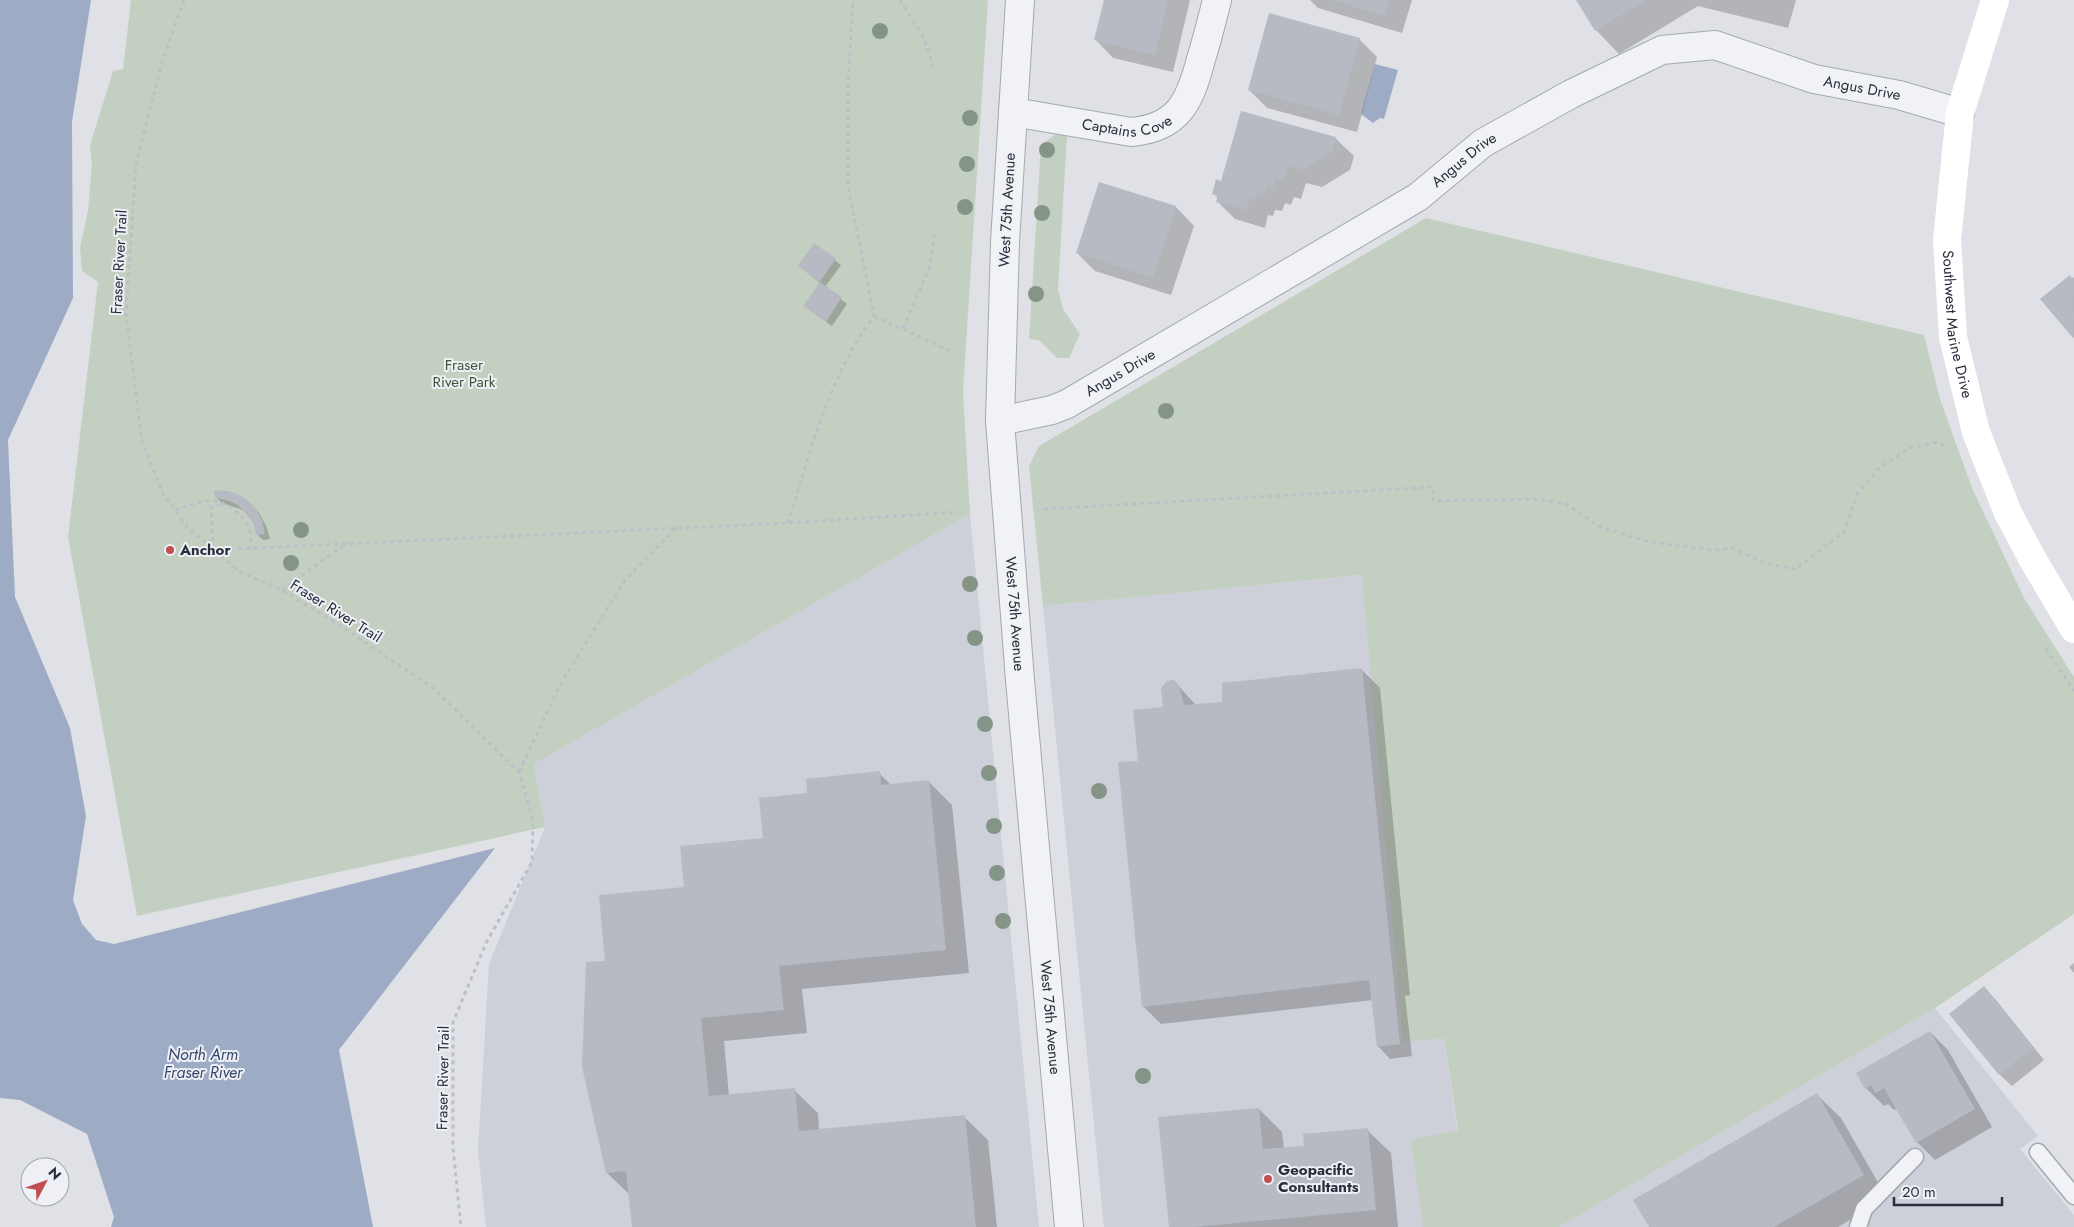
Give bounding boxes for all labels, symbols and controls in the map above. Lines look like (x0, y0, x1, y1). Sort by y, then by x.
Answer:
street label: Angus Drive (1822, 70, 1903, 106)
street label: Captains Cove (1080, 110, 1177, 143)
street label: Angus Drive (1426, 127, 1501, 193)
street label: West 75th Avenue (993, 152, 1021, 268)
street label: Fraser River Trail (105, 209, 133, 315)
street label: Southwest Marine Drive (1937, 250, 1978, 401)
street label: Angus Drive (1081, 343, 1160, 402)
park label: Fraser River Park (433, 354, 496, 393)
place label: Anchor (179, 539, 231, 561)
marker: Anchor (164, 544, 176, 556)
street label: West 75th Avenue (1000, 556, 1030, 672)
street label: Fraser River Trail (286, 574, 386, 648)
street label: West 75th Avenue (1034, 959, 1066, 1076)
street label: Fraser River Trail (431, 1026, 455, 1130)
water label: North Arm Fraser River (164, 1043, 244, 1084)
north arrow (20, 1157, 70, 1207)
place label: Geopacific Consultants (1278, 1159, 1359, 1198)
text: N (44, 1163, 66, 1184)
marker: Geopacific Consultants (1262, 1173, 1274, 1185)
scale bar (1894, 1174, 2002, 1206)
text: 20 m (1902, 1181, 1936, 1203)

